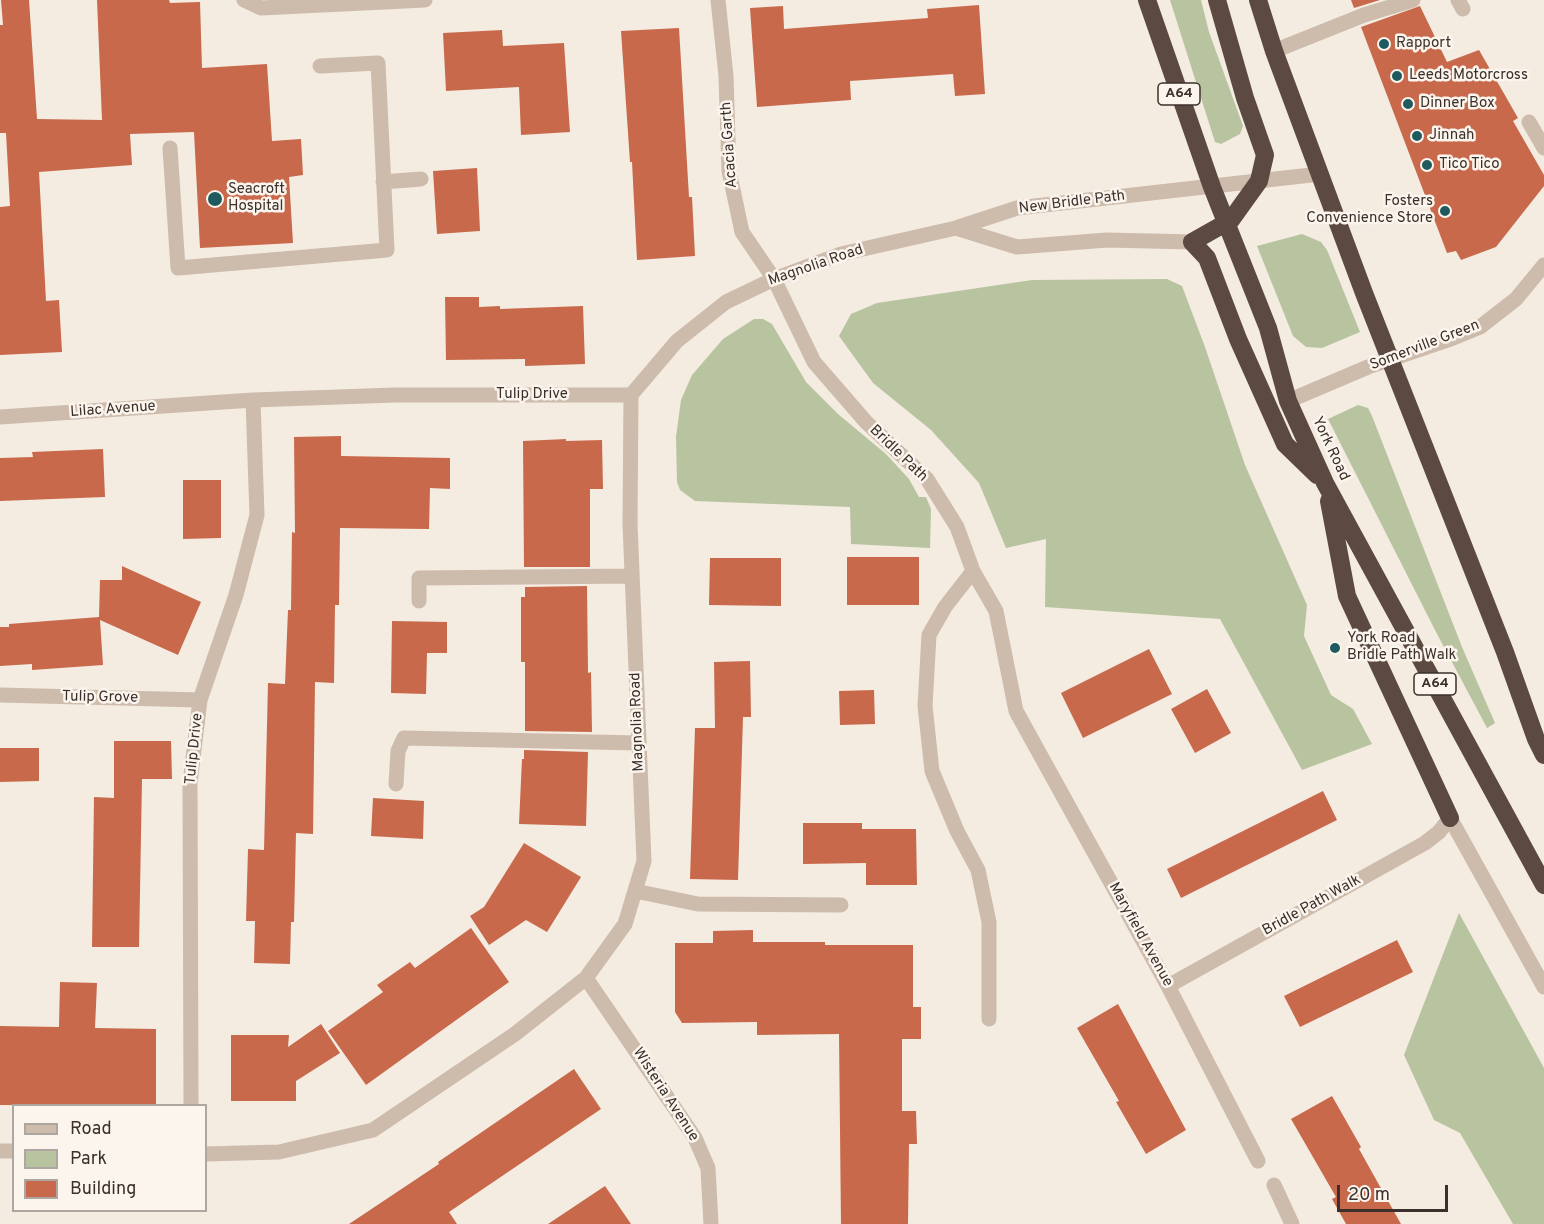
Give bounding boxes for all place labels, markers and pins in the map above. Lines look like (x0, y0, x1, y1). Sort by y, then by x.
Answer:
place label: Rapport (1396, 35, 1451, 53)
marker: Rapport (1377, 37, 1391, 51)
place label: Leeds Motorcross (1409, 67, 1528, 85)
marker: Leeds Motorcross (1390, 69, 1404, 83)
place label: Dinner Box (1420, 95, 1495, 113)
marker: Dinner Box (1401, 97, 1415, 111)
place label: Jinnah (1429, 127, 1474, 145)
marker: Jinnah (1410, 129, 1424, 143)
place label: Tico Tico (1439, 156, 1500, 174)
marker: Tico Tico (1420, 158, 1434, 172)
place label: Seacroft Hospital (228, 181, 285, 216)
marker: Seacroft Hospital (206, 190, 224, 208)
place label: Fosters Convenience Store (1306, 193, 1433, 228)
marker: Fosters Convenience Store (1438, 204, 1452, 218)
place label: York Road Bridle Path Walk (1347, 630, 1457, 665)
marker: York Road Bridle Path Walk (1328, 641, 1342, 655)

